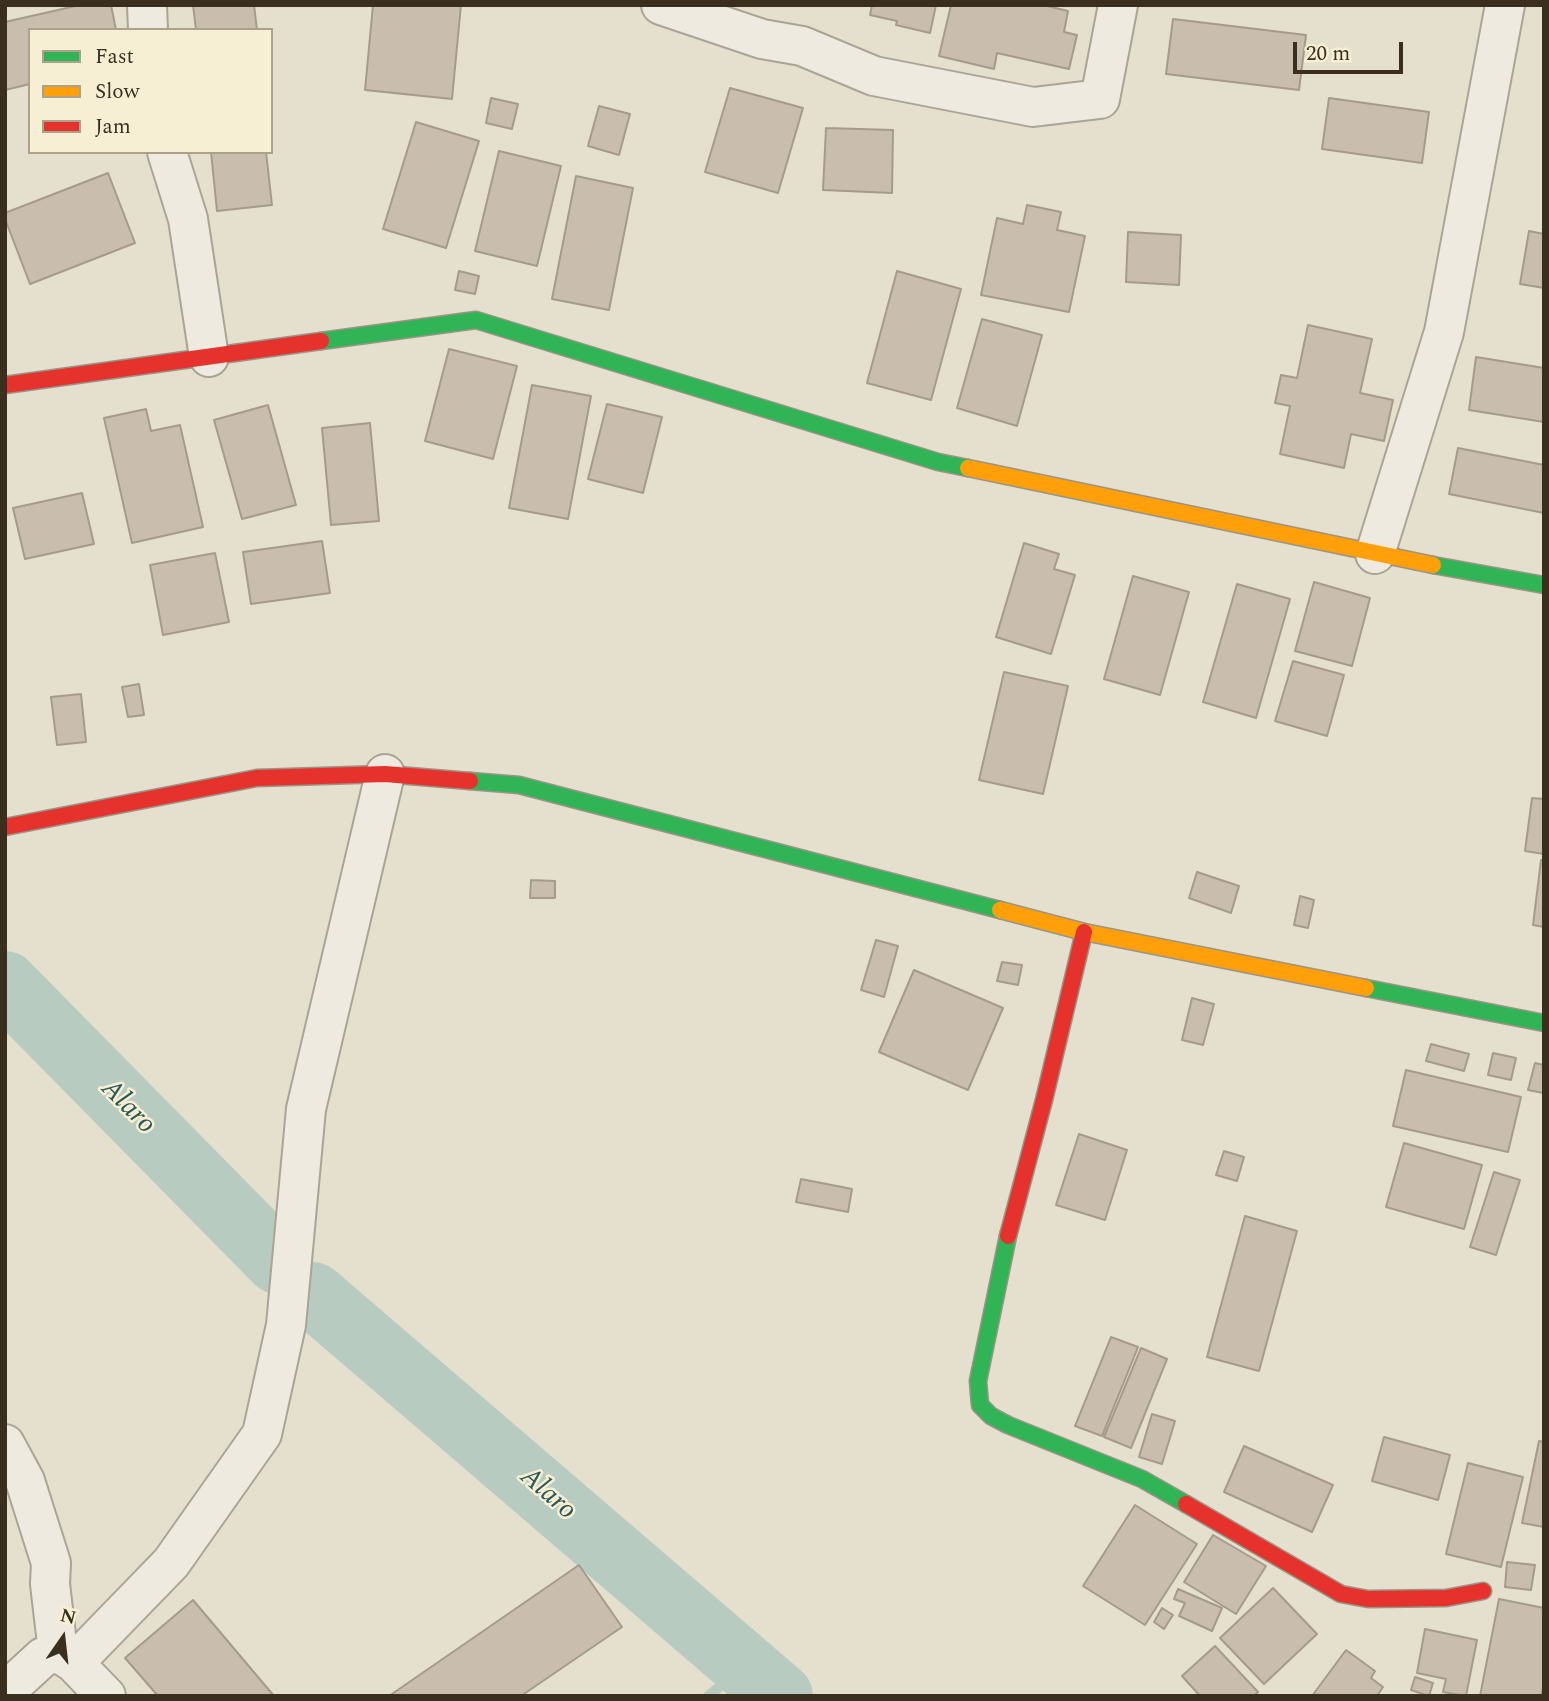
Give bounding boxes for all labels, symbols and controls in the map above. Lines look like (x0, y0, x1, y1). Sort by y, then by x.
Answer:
legend (28, 28, 273, 154)
scale bar (1297, 28, 1407, 72)
text: 20 m (1306, 38, 1350, 70)
text: Fast (95, 41, 134, 73)
text: Slow (95, 76, 139, 108)
text: Jam (95, 111, 131, 143)
water label: Alaro (93, 1074, 161, 1142)
water label: Alaro (512, 1461, 582, 1529)
text: N (57, 1601, 79, 1633)
north arrow (28, 1603, 98, 1673)

